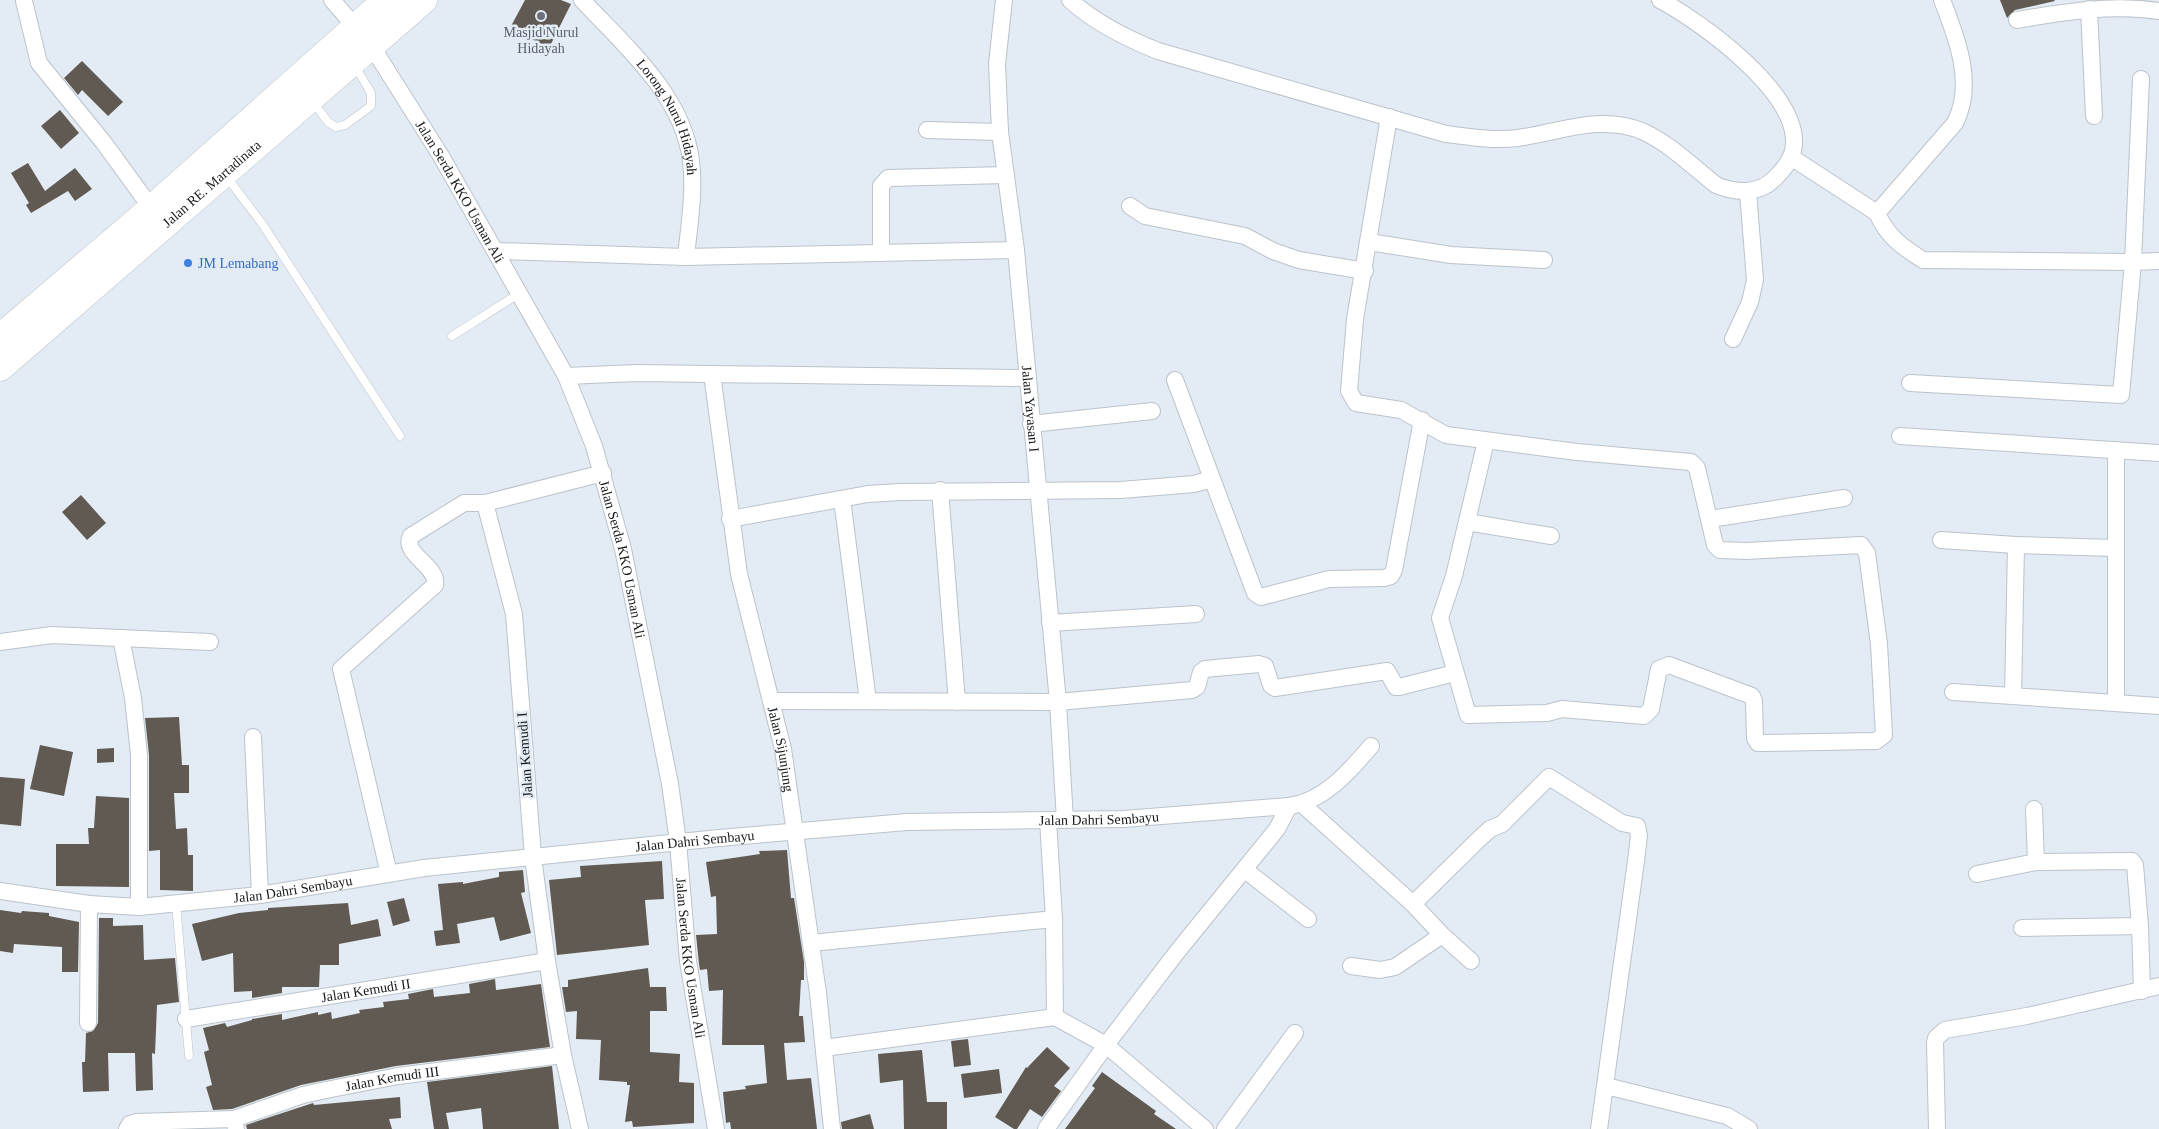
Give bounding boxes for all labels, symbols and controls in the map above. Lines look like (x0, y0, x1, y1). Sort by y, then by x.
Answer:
marker: Masjid Nurul Hidayah (535, 10, 547, 22)
place label: Masjid Nurul Hidayah (503, 25, 579, 56)
street label: Lorong Nurul Hidayah (634, 56, 700, 176)
street label: Jalan Serda KKO Usman Ali (413, 118, 507, 265)
street label: Jalan RE. Martadinata (159, 136, 264, 230)
place label: JM Lemabang (198, 256, 278, 271)
marker: JM Lemabang (182, 257, 194, 269)
street label: Jalan Yayasan I (1019, 365, 1042, 453)
street label: Jalan Serda KKO Usman Ali (596, 478, 648, 640)
street label: Jalan Sijunjung (765, 705, 797, 793)
street label: Jalan Kemudi I (515, 711, 535, 798)
street label: Jalan Dahri Sembayu (1039, 809, 1159, 828)
street label: Jalan Dahri Sembayu (634, 828, 755, 854)
street label: Jalan Dahri Sembayu (233, 872, 353, 905)
street label: Jalan Serda KKO Usman Ali (674, 877, 708, 1039)
street label: Jalan Kemudi II (320, 976, 412, 1005)
street label: Jalan Kemudi III (344, 1063, 440, 1094)

